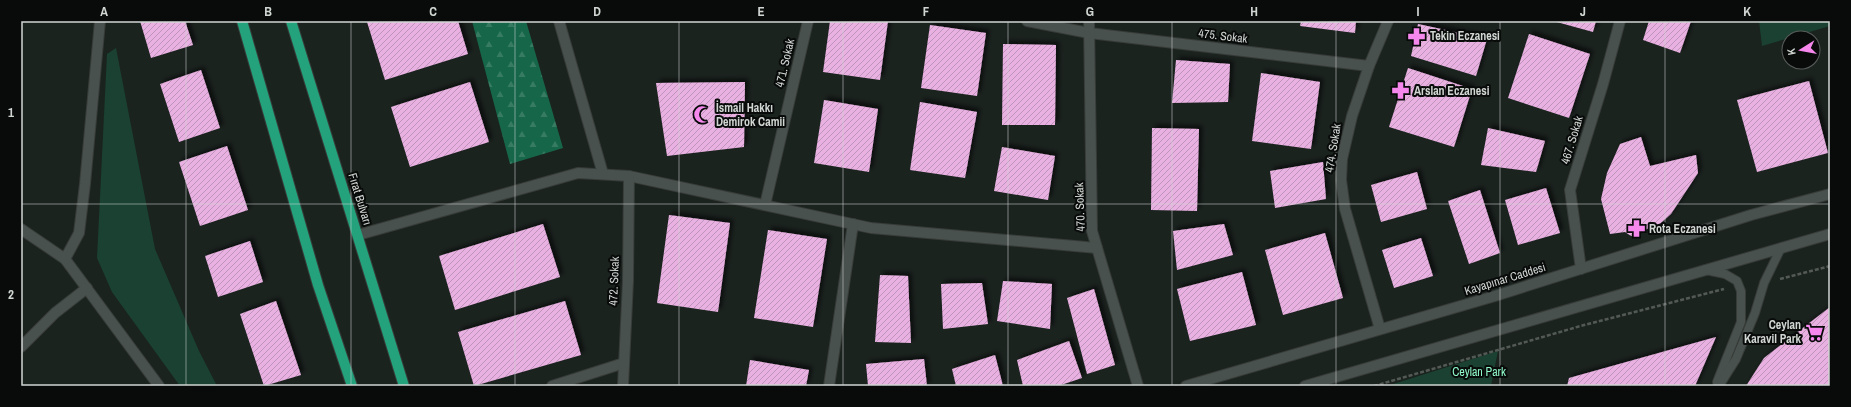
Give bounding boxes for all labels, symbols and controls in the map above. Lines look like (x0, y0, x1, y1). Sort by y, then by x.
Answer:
text: A (100, 3, 108, 20)
text: B (264, 3, 272, 20)
text: C (429, 3, 437, 20)
text: D (593, 3, 601, 20)
text: E (757, 3, 765, 20)
text: F (923, 3, 930, 20)
text: G (1086, 3, 1094, 20)
text: H (1250, 3, 1258, 20)
text: I (1417, 3, 1420, 20)
text: J (1580, 3, 1586, 20)
text: K (1743, 3, 1751, 20)
street label: 475. Sokak (1198, 25, 1248, 47)
pharmacy icon: Tekin Eczanesi (1407, 26, 1427, 46)
place label: Tekin Eczanesi (1430, 28, 1500, 44)
north arrow (1781, 30, 1821, 70)
street label: 471. Sokak (772, 37, 798, 89)
text: K (1784, 47, 1799, 56)
pharmacy icon: Arslan Eczanesi (1391, 81, 1411, 101)
place label: Arslan Eczanesi (1414, 83, 1490, 99)
place label: İsmail Hakkı Demirok Camii (716, 100, 785, 130)
text: 1 (8, 104, 14, 121)
mosque icon: İsmail Hakkı Demirok Camii (693, 105, 713, 125)
street label: 467. Sokak (1557, 114, 1587, 166)
street label: 474. Sokak (1321, 122, 1345, 174)
street label: Fırat Bulvarı (345, 171, 375, 227)
street label: 470. Sokak (1071, 182, 1089, 232)
pharmacy icon: Rota Eczanesi (1626, 219, 1646, 239)
place label: Rota Eczanesi (1649, 221, 1716, 237)
street label: 472. Sokak (605, 256, 623, 306)
street label: Kayapınar Caddesi (1462, 259, 1548, 299)
text: 2 (8, 286, 14, 303)
place label: Ceylan Karavil Park (1744, 317, 1802, 347)
supermarket icon: Ceylan Karavil Park (1804, 322, 1824, 342)
park label: Ceylan Park (1452, 364, 1506, 380)

